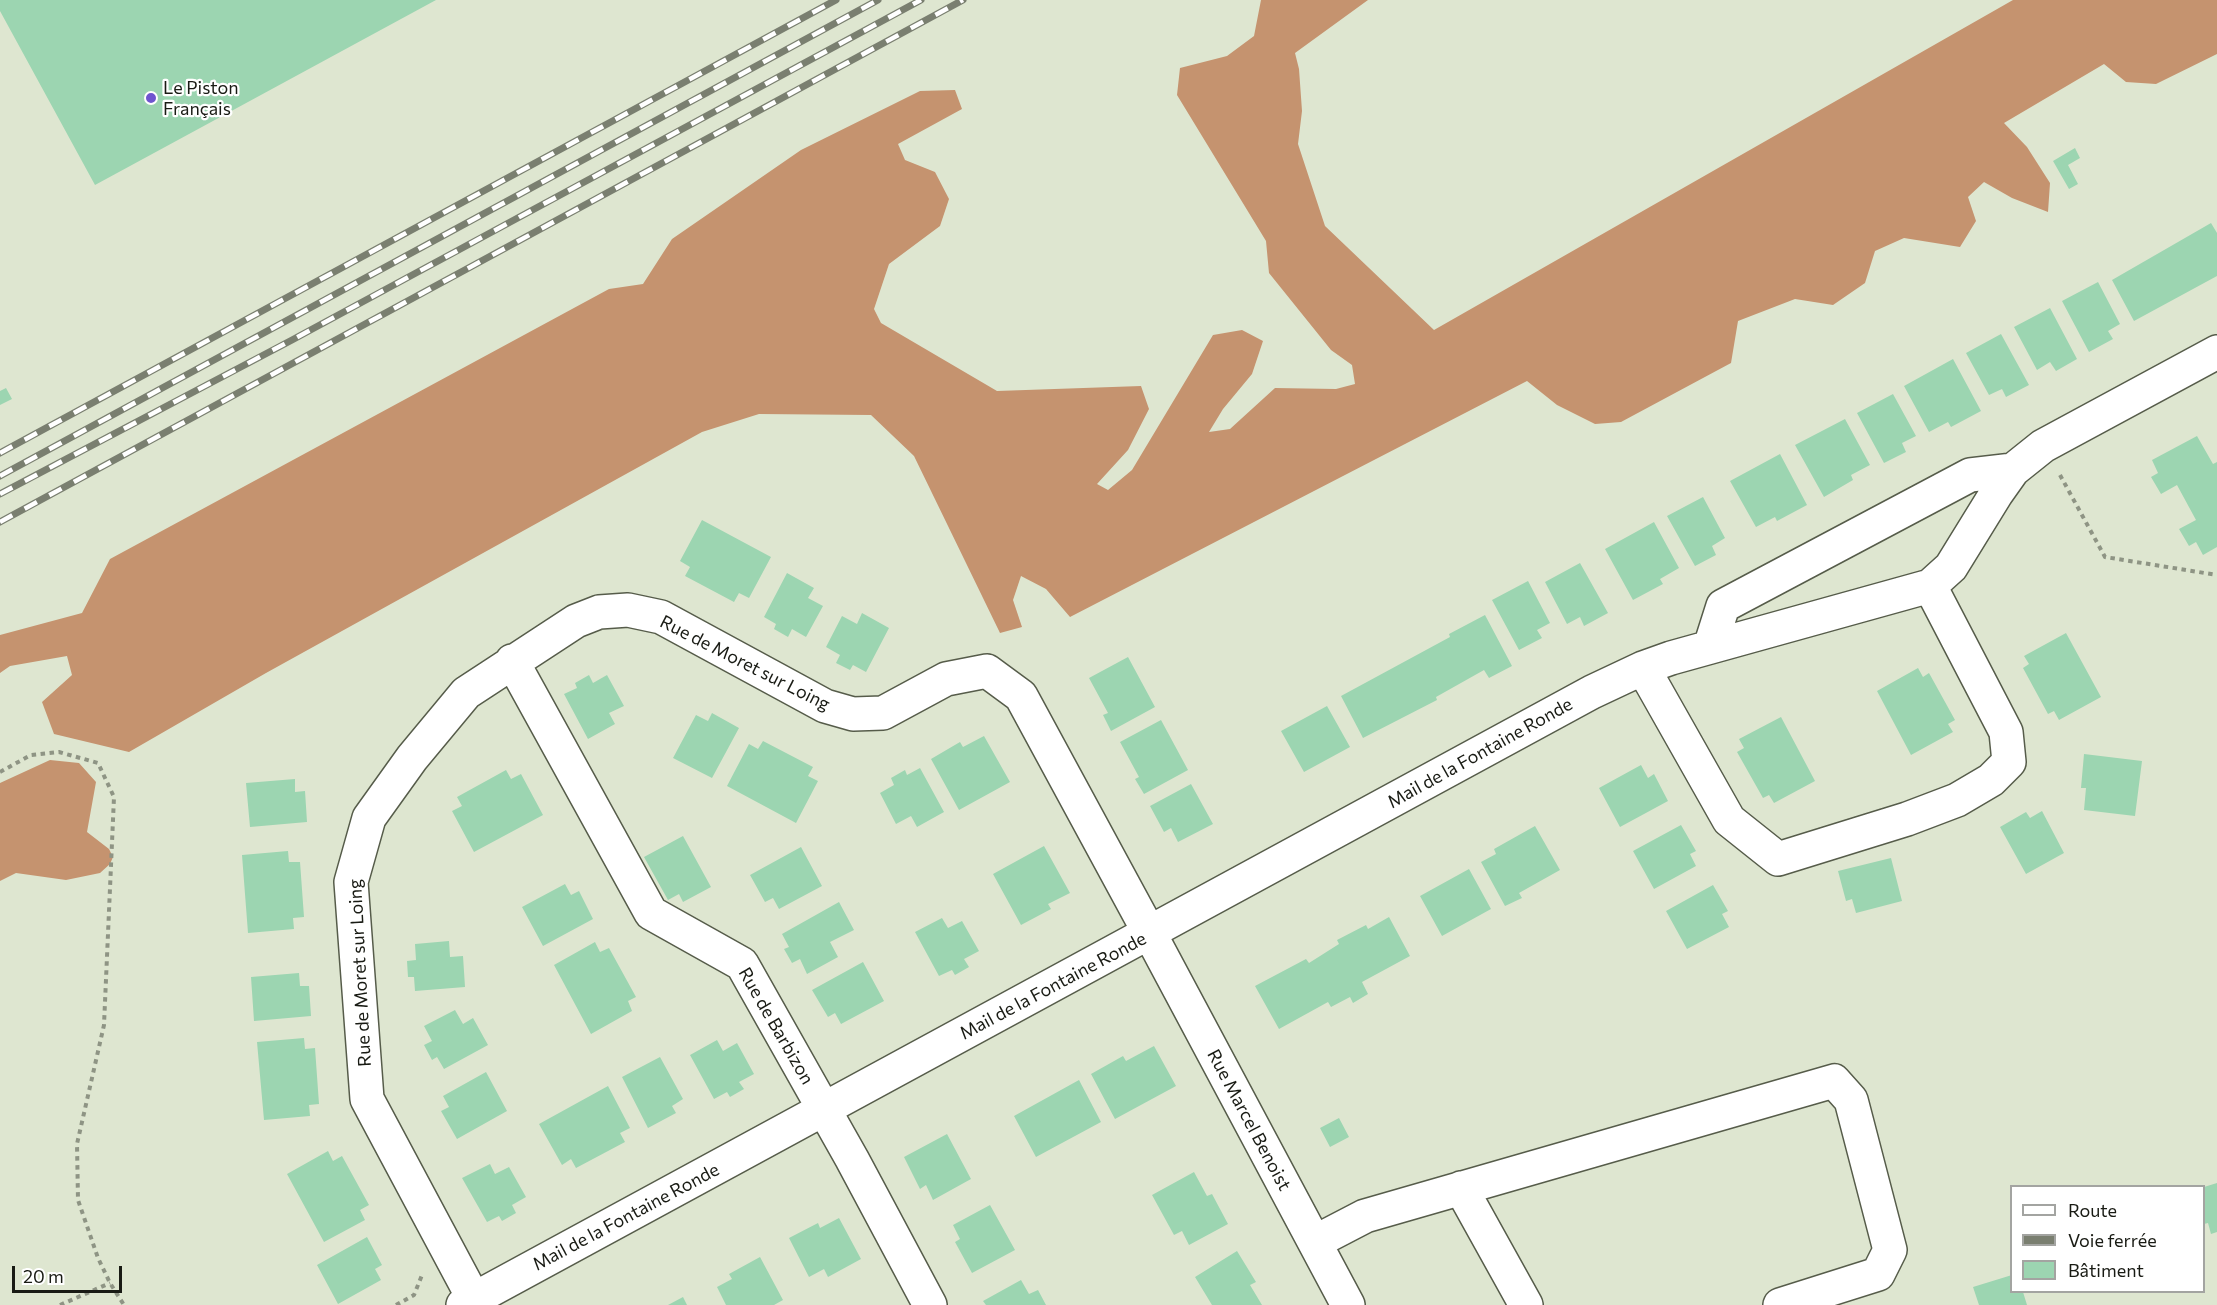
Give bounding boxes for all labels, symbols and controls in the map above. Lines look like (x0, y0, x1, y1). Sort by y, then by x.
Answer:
place label: Le Piston Français (163, 77, 239, 119)
marker: Le Piston Français (144, 91, 158, 105)
street label: Rue de Moret sur Loing (656, 611, 834, 715)
street label: Mail de la Fontaine Ronde (1384, 693, 1576, 813)
street label: Rue de Moret sur Loing (344, 879, 376, 1067)
street label: Mail de la Fontaine Ronde (956, 928, 1150, 1044)
street label: Rue de Barbizon (734, 964, 818, 1088)
street label: Rue Marcel Benoist (1203, 1046, 1295, 1194)
street label: Mail de la Fontaine Ronde (529, 1159, 723, 1275)
legend (2010, 1185, 2205, 1293)
text: Route (2068, 1199, 2117, 1221)
text: Voie ferrée (2068, 1229, 2157, 1251)
scale bar (15, 1254, 124, 1292)
text: Bâtiment (2068, 1259, 2144, 1281)
text: 20 m (23, 1265, 64, 1287)

